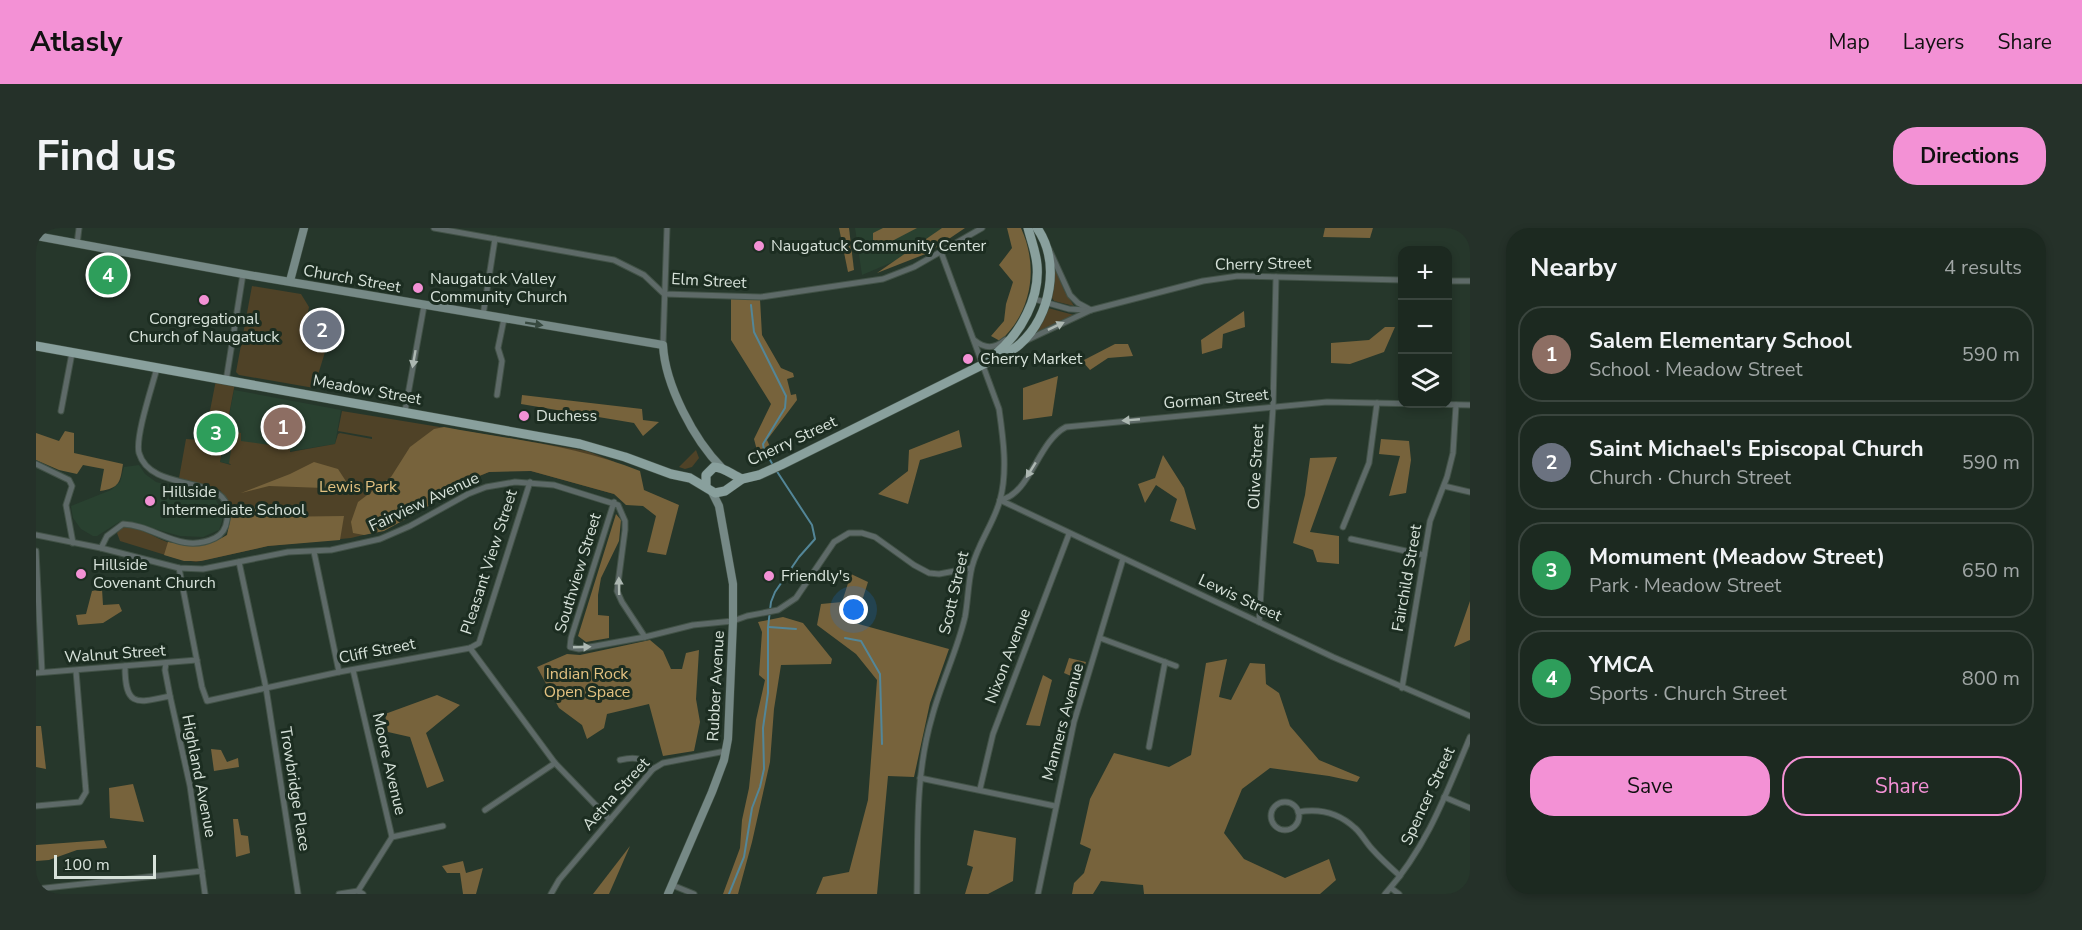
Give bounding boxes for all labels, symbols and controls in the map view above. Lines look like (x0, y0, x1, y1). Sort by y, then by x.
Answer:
text: Atlasly (30, 23, 122, 61)
text: Map (1828, 28, 1870, 56)
text: Layers (1903, 28, 1964, 56)
text: Share (1997, 28, 2052, 56)
button: Directions (1893, 127, 2046, 185)
text: Find us (36, 128, 176, 185)
place label: Naugatuck Community Center (771, 235, 986, 257)
marker: Naugatuck Community Center (752, 239, 766, 253)
map controls (1398, 246, 1452, 408)
button: + (1398, 246, 1452, 300)
text: Nearby (1530, 250, 1617, 285)
pin: 4 (88, 252, 128, 298)
street label: Cherry Street (1215, 252, 1312, 276)
text: 4 results (1944, 254, 2022, 281)
street label: Church Street (301, 260, 403, 298)
place label: Naugatuck Valley Community Church (430, 268, 567, 308)
street label: Elm Street (671, 268, 748, 294)
marker: Naugatuck Valley Community Church (411, 281, 425, 295)
marker: Congregational Church of Naugatuck (197, 293, 211, 307)
button: − (1398, 300, 1452, 354)
place label: Congregational Church of Naugatuck (129, 308, 280, 348)
pin: 2 (302, 308, 342, 352)
one-way arrow (525, 319, 544, 328)
one-way arrow (1047, 321, 1064, 330)
text: Salem Elementary School (1589, 326, 1852, 356)
text: 1 (1546, 341, 1558, 368)
text: 590 m (1962, 341, 2020, 368)
place label: Cherry Market (980, 348, 1083, 370)
one-way arrow (410, 349, 419, 368)
marker: Cherry Market (961, 352, 975, 366)
button: layers (1398, 354, 1452, 408)
text: School · Meadow Street (1589, 356, 1802, 383)
street label: Meadow Street (311, 370, 423, 410)
street label: Gorman Street (1163, 383, 1270, 415)
pin: 1 (264, 404, 302, 450)
place label: Duchess (536, 405, 597, 427)
marker: Duchess (517, 409, 531, 423)
pin: 3 (196, 410, 236, 456)
street label: Cherry Street (744, 411, 841, 471)
one-way arrow (1122, 415, 1141, 425)
street label: Olive Street (1243, 424, 1269, 510)
text: Saint Michael's Episcopal Church (1589, 434, 1924, 464)
text: 2 (1546, 449, 1558, 476)
text: 590 m (1962, 449, 2020, 476)
one-way arrow (1025, 462, 1036, 478)
text: Church · Church Street (1589, 464, 1791, 491)
street label: Fairview Avenue (365, 467, 483, 537)
park label: Lewis Park (319, 476, 398, 498)
place label: Hillside Intermediate School (162, 481, 306, 521)
street label: Pleasant View Street (455, 486, 523, 637)
marker: Hillside Intermediate School (143, 494, 157, 508)
street label: Southview Street (549, 510, 607, 635)
street label: Fairchild Street (1387, 522, 1427, 633)
text: Momument (Meadow Street) (1589, 542, 1885, 572)
street label: Scott Street (934, 549, 974, 637)
place label: Hillside Covenant Church (93, 554, 216, 594)
text: 3 (1546, 557, 1558, 584)
text: 650 m (1962, 557, 2020, 584)
place label: Friendly's (781, 565, 850, 587)
marker: Hillside Covenant Church (74, 567, 88, 581)
marker: Friendly's (762, 569, 776, 583)
street label: Lewis Street (1195, 569, 1286, 627)
text: Park · Meadow Street (1589, 572, 1781, 599)
one-way arrow (615, 577, 624, 596)
your location (839, 595, 868, 624)
street label: Nixon Avenue (980, 605, 1036, 707)
street label: Rubber Avenue (702, 630, 730, 742)
street label: Cliff Street (337, 633, 417, 669)
street label: Walnut Street (64, 639, 167, 669)
one-way arrow (572, 642, 591, 652)
text: YMCA (1589, 650, 1653, 680)
street label: Manners Avenue (1037, 661, 1089, 783)
park label: Indian Rock Open Space (544, 663, 630, 703)
text: 4 (1546, 665, 1558, 692)
text: 800 m (1962, 665, 2020, 692)
text: Sports · Church Street (1589, 680, 1787, 707)
street label: Moore Avenue (367, 711, 411, 817)
street label: Highland Avenue (176, 713, 222, 839)
street label: Trowbridge Place (274, 725, 316, 853)
street label: Spencer Street (1396, 743, 1461, 849)
street label: Aetna Street (577, 753, 655, 835)
button: Save (1530, 756, 1770, 816)
button: Share (1782, 756, 2022, 816)
scale bar (54, 852, 156, 880)
text: 100 m (63, 854, 110, 876)

